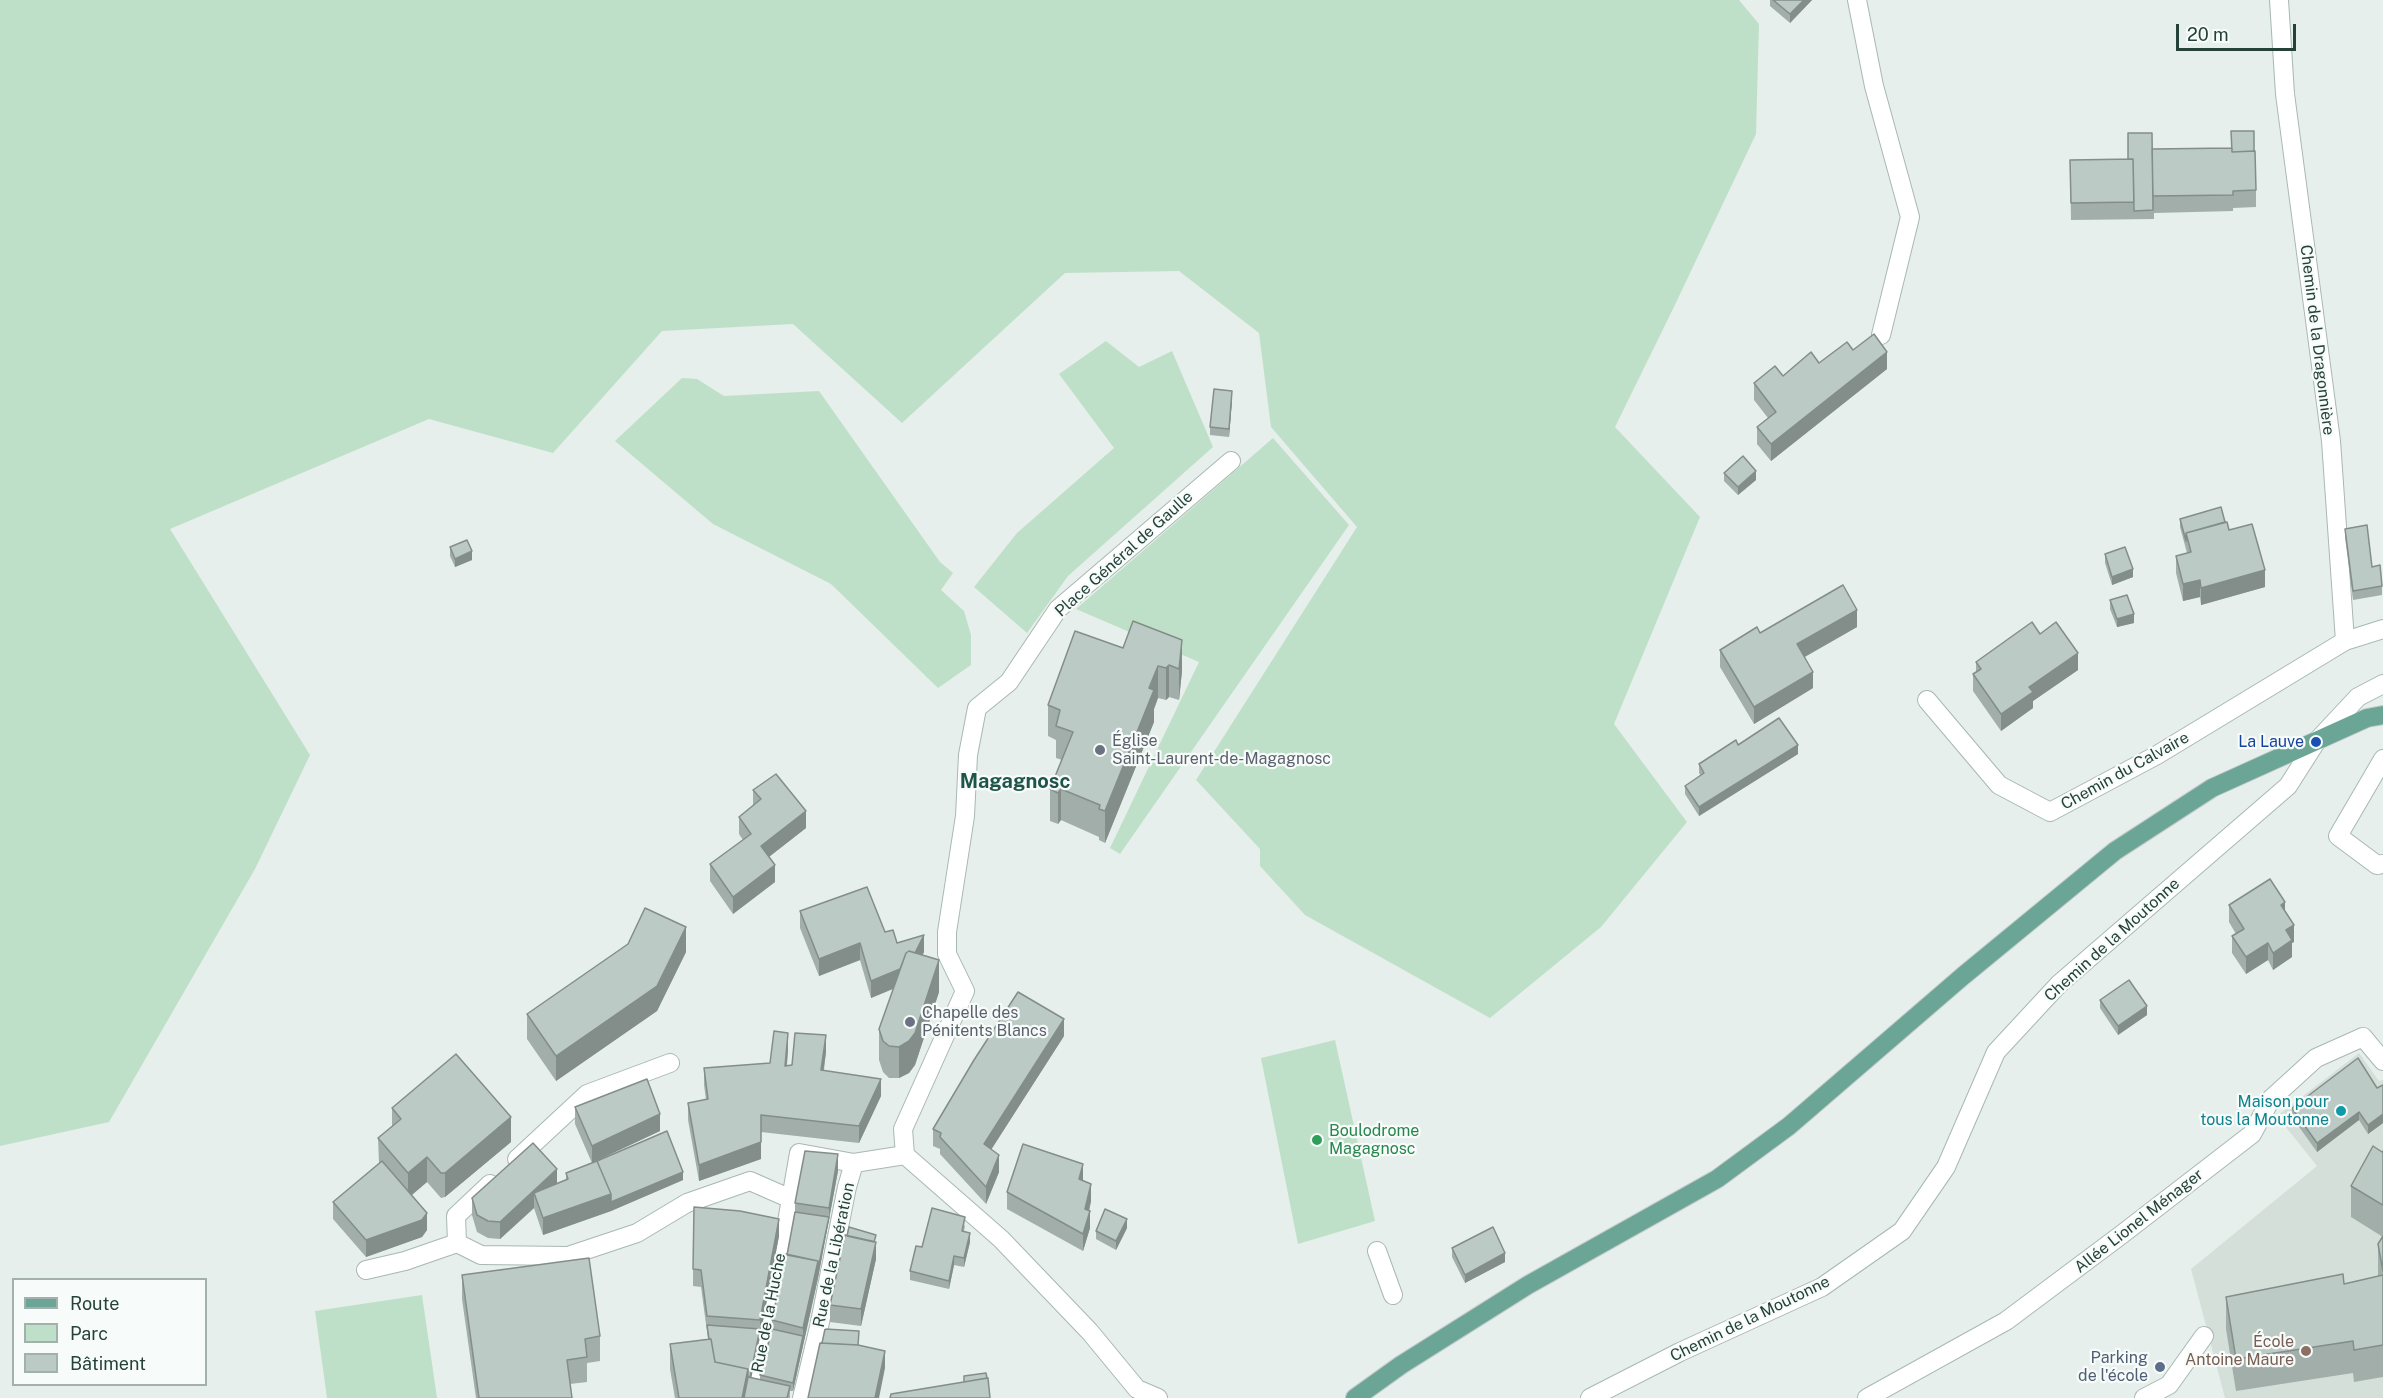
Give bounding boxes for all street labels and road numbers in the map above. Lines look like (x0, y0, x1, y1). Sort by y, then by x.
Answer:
street label: Chemin de la Dragonnière (2296, 244, 2338, 436)
street label: Place Général de Gaulle (1051, 487, 1197, 621)
street label: Chemin du Calvaire (2058, 728, 2192, 814)
street label: Chemin de la Moutonne (2040, 874, 2184, 1006)
street label: Allée Lionel Ménager (2071, 1165, 2207, 1277)
street label: Rue de la Libération (809, 1181, 859, 1329)
street label: Rue de la Huche (748, 1252, 790, 1374)
street label: Chemin de la Moutonne (1667, 1272, 1833, 1366)

